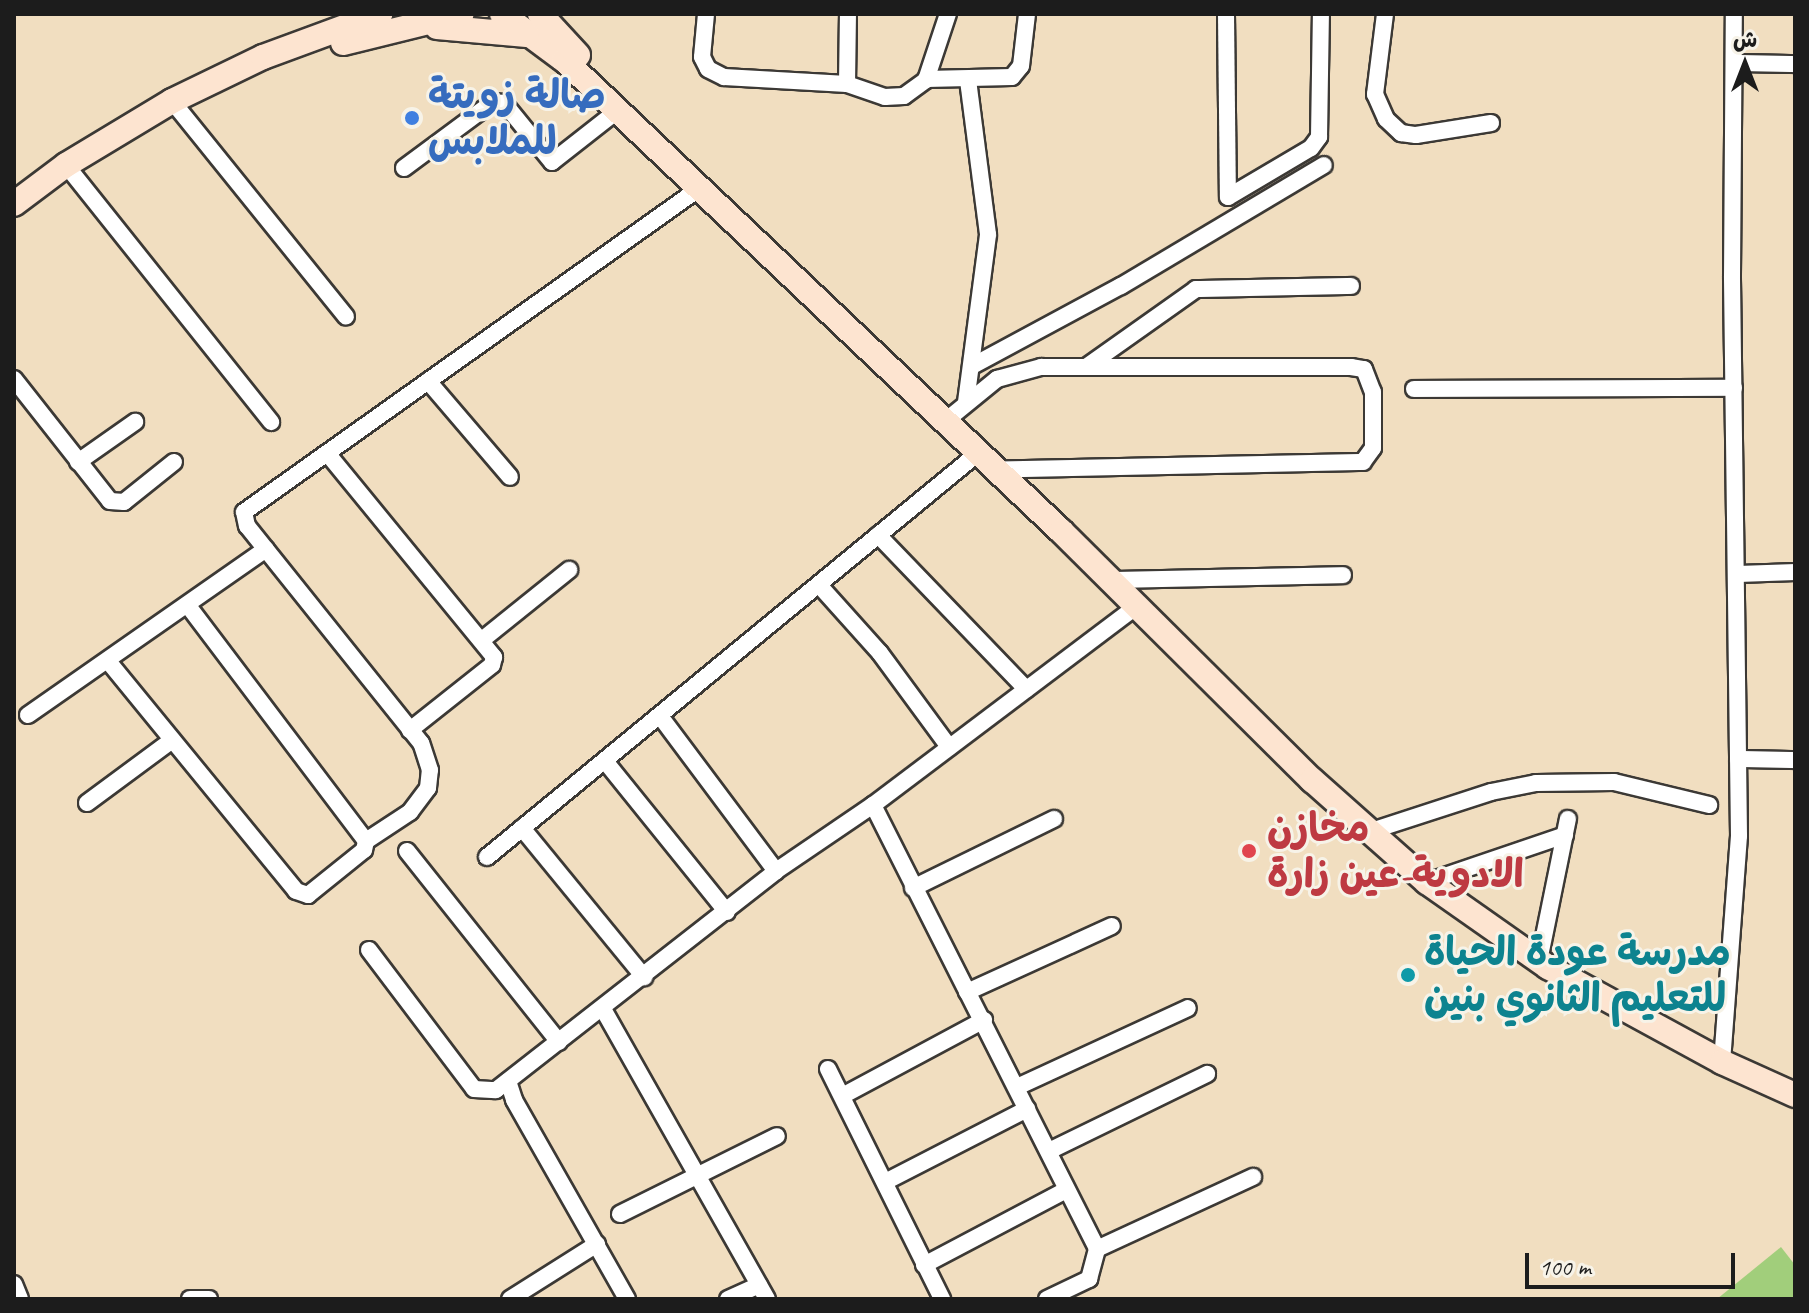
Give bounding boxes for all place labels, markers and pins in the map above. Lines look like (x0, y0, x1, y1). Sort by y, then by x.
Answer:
place label: صالة زويتة للملابس (428, 71, 606, 165)
marker: صالة زويتة للملابس (403, 109, 421, 127)
place label: مخازن الادوية-عين زارة (1267, 804, 1524, 898)
marker: مخازن الادوية-عين زارة (1238, 840, 1260, 862)
place label: مدرسة عودة الحياة للتعليم الثانوي بنين (1424, 928, 1731, 1022)
marker: مدرسة عودة الحياة للتعليم الثانوي بنين (1399, 966, 1417, 984)

